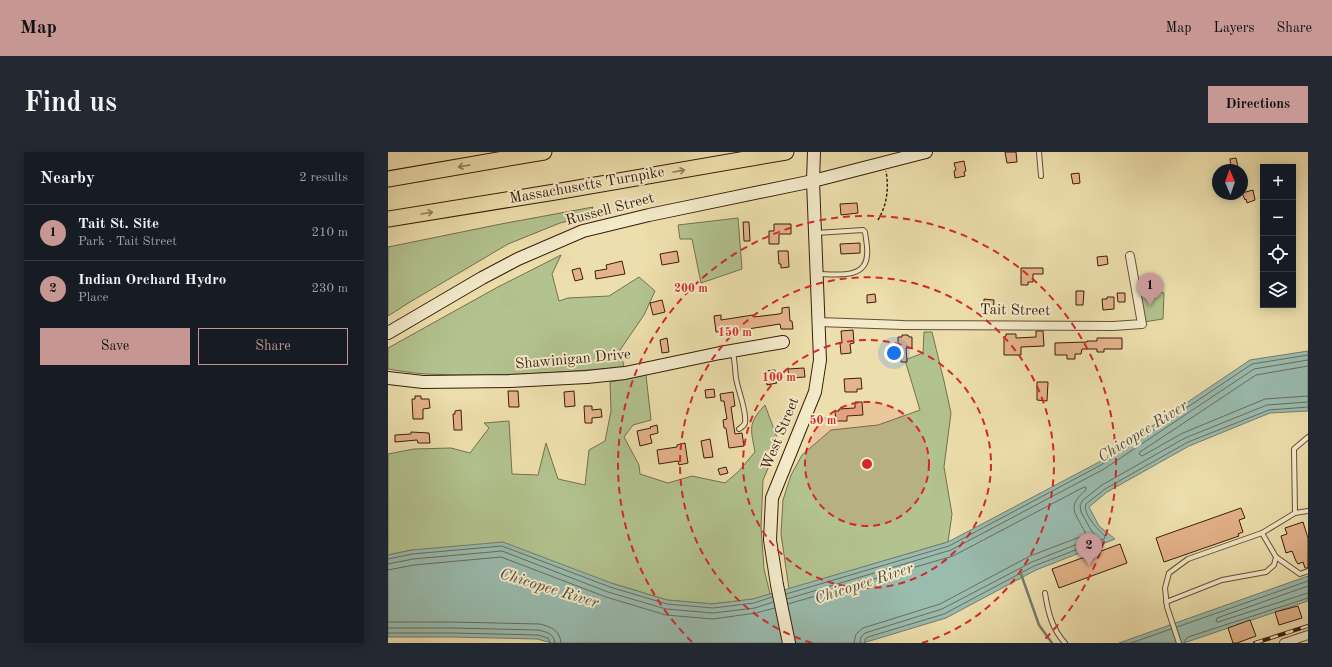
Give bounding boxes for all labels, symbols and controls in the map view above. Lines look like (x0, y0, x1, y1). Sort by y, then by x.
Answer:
text: Map (20, 19, 57, 38)
text: Map (1166, 21, 1192, 35)
text: Layers (1214, 21, 1255, 35)
text: Share (1277, 21, 1312, 35)
button: Directions (1208, 86, 1308, 123)
text: Find us (24, 90, 117, 118)
one-way arrow (458, 162, 471, 170)
north arrow (1212, 164, 1248, 200)
map controls (1260, 164, 1296, 308)
button: + (1260, 164, 1296, 200)
street label: Massachusetts Turnpike (508, 165, 666, 207)
one-way arrow (672, 167, 685, 175)
text: Nearby (40, 170, 95, 187)
text: 2 results (299, 171, 348, 184)
street label: Russell Street (564, 191, 656, 229)
button: − (1260, 200, 1296, 236)
one-way arrow (420, 209, 433, 217)
text: Tait St. Site (78, 217, 159, 232)
text: 1 (49, 226, 57, 239)
text: 210 m (311, 226, 348, 239)
text: Park · Tait Street (78, 235, 177, 248)
button: locate (1260, 236, 1296, 272)
button: layers (1260, 272, 1296, 308)
text: Indian Orchard Hydro (78, 273, 226, 288)
pin: 1 (1137, 273, 1163, 306)
text: 2 (49, 282, 57, 295)
text: 230 m (311, 282, 348, 295)
text: 200 m (674, 283, 708, 295)
text: Place (78, 291, 108, 304)
street label: Tait Street (980, 303, 1050, 319)
text: 150 m (718, 326, 752, 339)
button: Save (40, 328, 190, 365)
button: Share (198, 328, 348, 365)
your location (884, 343, 904, 363)
street label: Shawinigan Drive (514, 347, 632, 373)
text: 100 m (762, 372, 796, 384)
street label: West Street (760, 395, 802, 473)
water label: Chicopee River (1095, 397, 1192, 466)
text: 50 m (810, 414, 837, 427)
centre of rings (860, 457, 874, 471)
pin: 2 (1076, 533, 1102, 566)
water label: Chicopee River (813, 560, 916, 607)
water label: Chicopee River (498, 566, 601, 612)

